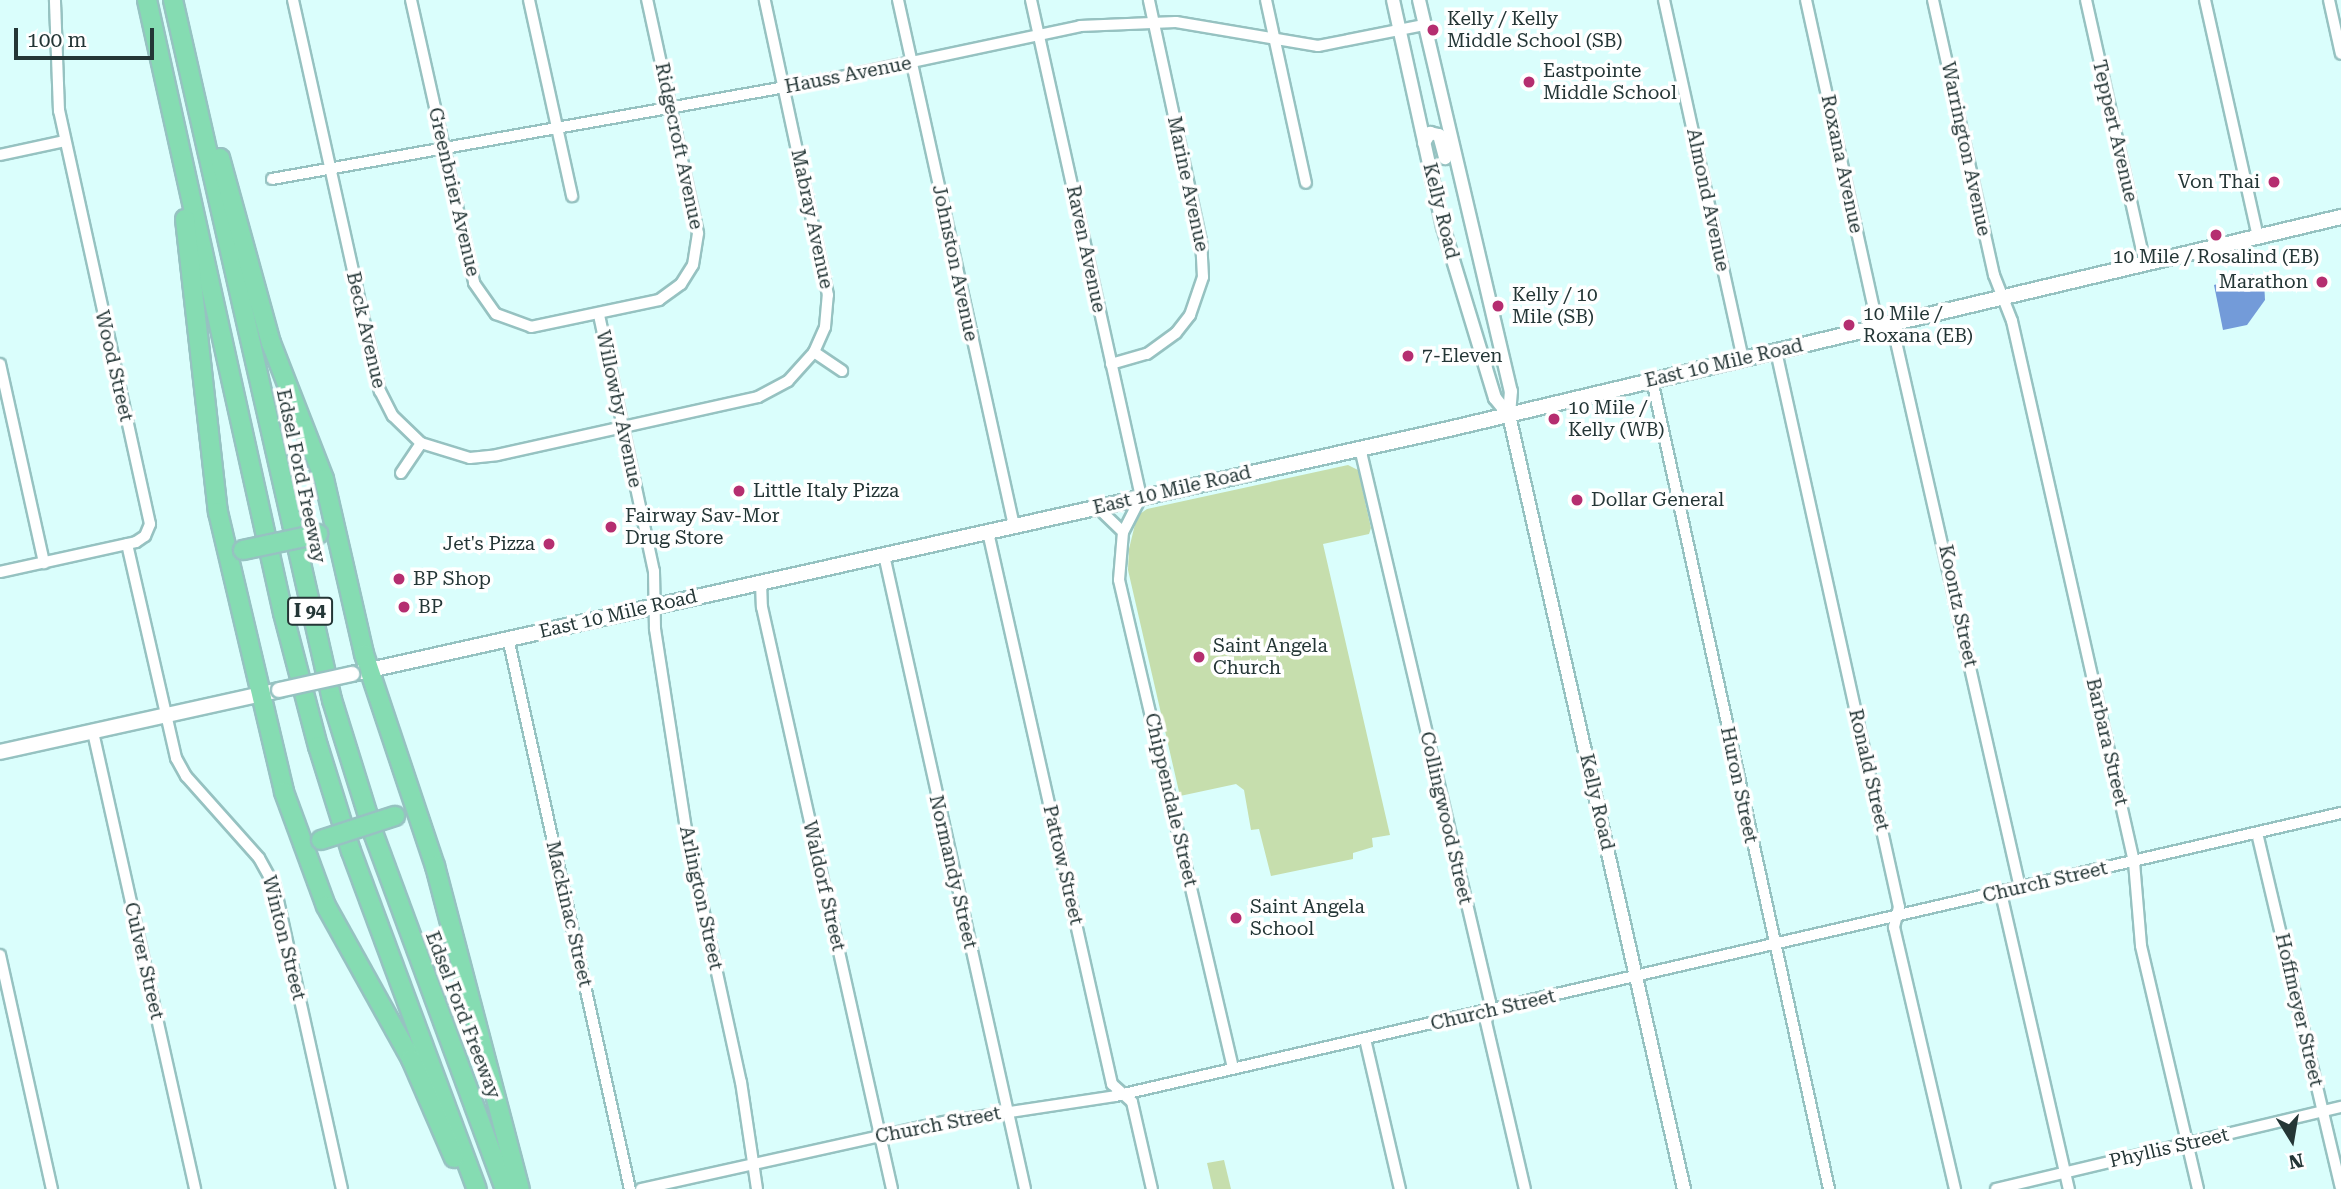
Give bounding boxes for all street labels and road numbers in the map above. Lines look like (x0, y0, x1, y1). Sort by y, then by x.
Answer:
street label: Hauss Avenue (783, 52, 913, 98)
street label: Teppert Avenue (2088, 58, 2142, 204)
street label: Warrington Avenue (1936, 60, 1996, 238)
street label: Ridgecroft Avenue (650, 61, 708, 231)
street label: Roxana Avenue (1816, 93, 1868, 235)
street label: Greenbrier Avenue (423, 105, 485, 279)
street label: Marine Avenue (1163, 114, 1213, 254)
street label: Almond Avenue (1682, 126, 1734, 274)
street label: Mabray Avenue (786, 147, 838, 291)
street label: Kelly Road (1418, 161, 1464, 261)
street label: Johnston Avenue (927, 183, 983, 343)
street label: Raven Avenue (1061, 184, 1111, 314)
street label: Beck Avenue (342, 269, 390, 391)
street label: Wood Street (90, 308, 138, 424)
street label: Willowby Avenue (591, 328, 647, 490)
street label: East 10 Mile Road (1643, 334, 1805, 392)
street label: Edsel Ford Freeway (271, 387, 331, 565)
street label: East 10 Mile Road (1091, 461, 1253, 519)
street label: Koontz Street (1934, 543, 1982, 669)
street label: East 10 Mile Road (537, 585, 699, 643)
road number: I 94 (286, 596, 334, 626)
street label: Barbara Street (2081, 676, 2133, 808)
street label: Ronald Street (1844, 707, 1894, 833)
street label: Chippendale Street (1140, 711, 1202, 889)
street label: Huron Street (1716, 725, 1762, 845)
street label: Collingwood Street (1415, 729, 1477, 907)
street label: Kelly Road (1575, 752, 1619, 852)
street label: Normandy Street (924, 793, 982, 951)
street label: Pattow Street (1038, 803, 1088, 927)
street label: Waldorf Street (798, 819, 850, 953)
street label: Arlington Street (675, 824, 727, 972)
street label: Mackinac Street (541, 839, 597, 989)
street label: Church Street (1980, 857, 2110, 907)
street label: Winton Street (257, 873, 311, 1003)
street label: Culver Street (119, 900, 169, 1022)
street label: Edsel Ford Freeway (421, 928, 505, 1102)
street label: Hoffmeyer Street (2270, 931, 2328, 1089)
street label: Church Street (1428, 985, 1558, 1035)
street label: Church Street (873, 1102, 1003, 1148)
street label: Phyllis Street (2107, 1123, 2231, 1173)

